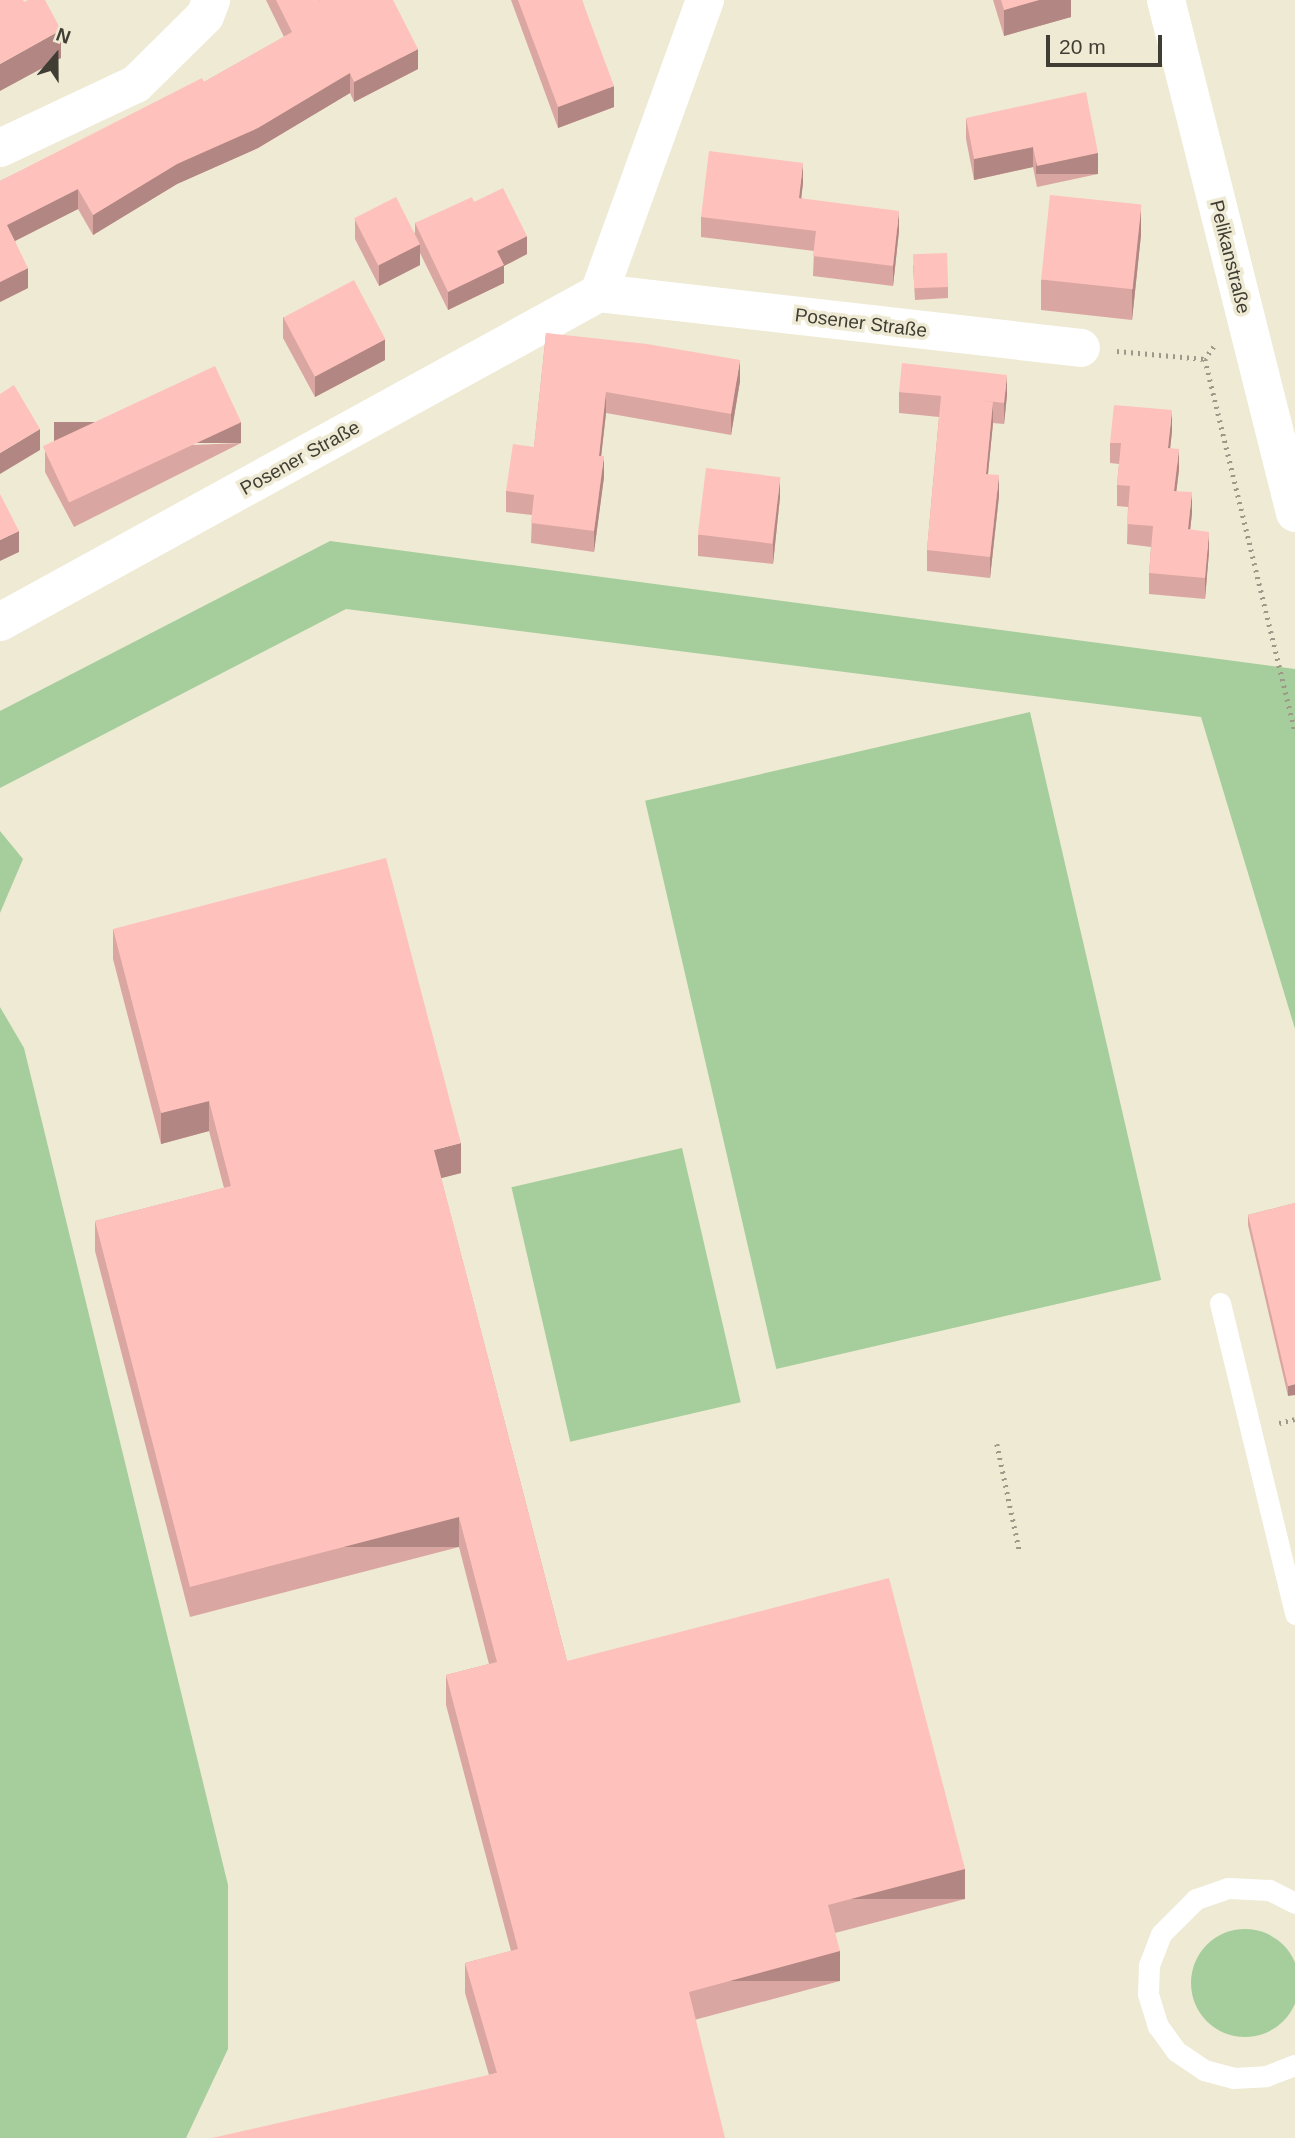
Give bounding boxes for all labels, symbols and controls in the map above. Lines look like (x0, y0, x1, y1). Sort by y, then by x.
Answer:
north arrow (21, 21, 91, 91)
scale bar (1050, 21, 1166, 65)
text: N (53, 24, 73, 48)
text: 20 m (1059, 35, 1106, 58)
street label: Pelikanstraße (1205, 198, 1255, 316)
street label: Posener Straße (794, 304, 928, 342)
street label: Posener Straße (236, 416, 364, 500)

